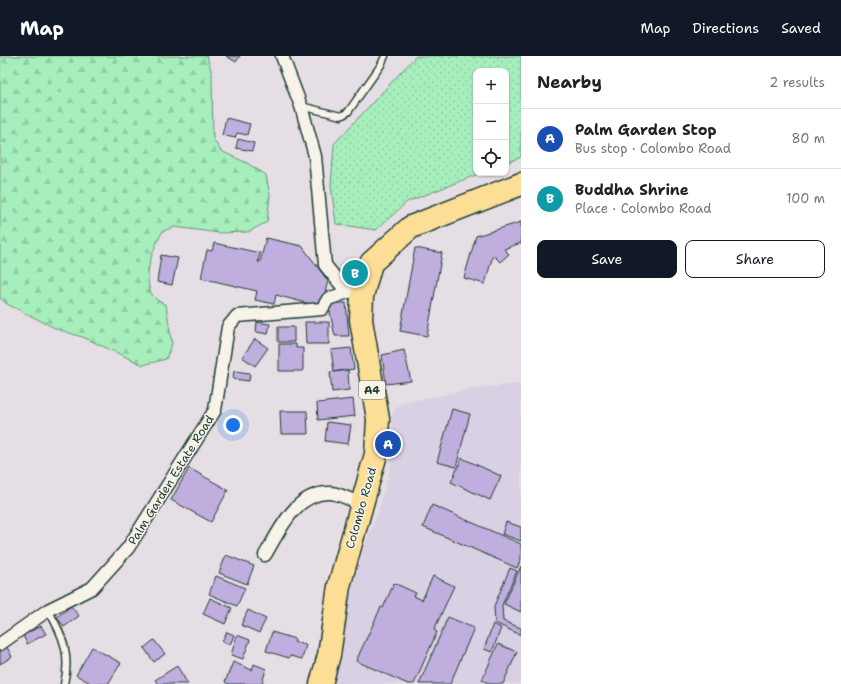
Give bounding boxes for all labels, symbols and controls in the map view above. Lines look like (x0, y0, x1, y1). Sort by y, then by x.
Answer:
text: Map (20, 16, 64, 41)
text: Map (641, 19, 671, 37)
text: Directions (693, 19, 759, 37)
text: Saved (781, 19, 821, 37)
map controls (473, 68, 509, 176)
button: + (473, 68, 509, 104)
text: Nearby (537, 71, 602, 93)
text: 2 results (769, 74, 825, 91)
button: − (473, 104, 509, 140)
text: Palm Garden Stop (575, 120, 717, 140)
text: A (545, 130, 555, 147)
text: 80 m (791, 130, 825, 147)
button: locate (473, 140, 509, 176)
text: Bus stop · Colombo Road (575, 140, 731, 157)
text: Buddha Shrine (575, 180, 689, 200)
text: B (546, 190, 554, 207)
text: 100 m (786, 190, 825, 207)
text: Place · Colombo Road (575, 200, 712, 217)
button: Save (537, 240, 677, 278)
button: Share (685, 240, 825, 278)
pin: B (342, 258, 368, 288)
road number: A4 (359, 381, 385, 399)
street label: Palm Garden Estate Road (124, 412, 218, 548)
your location (223, 415, 243, 435)
pin: A (375, 429, 401, 459)
street label: Colombo Road (342, 465, 380, 551)

